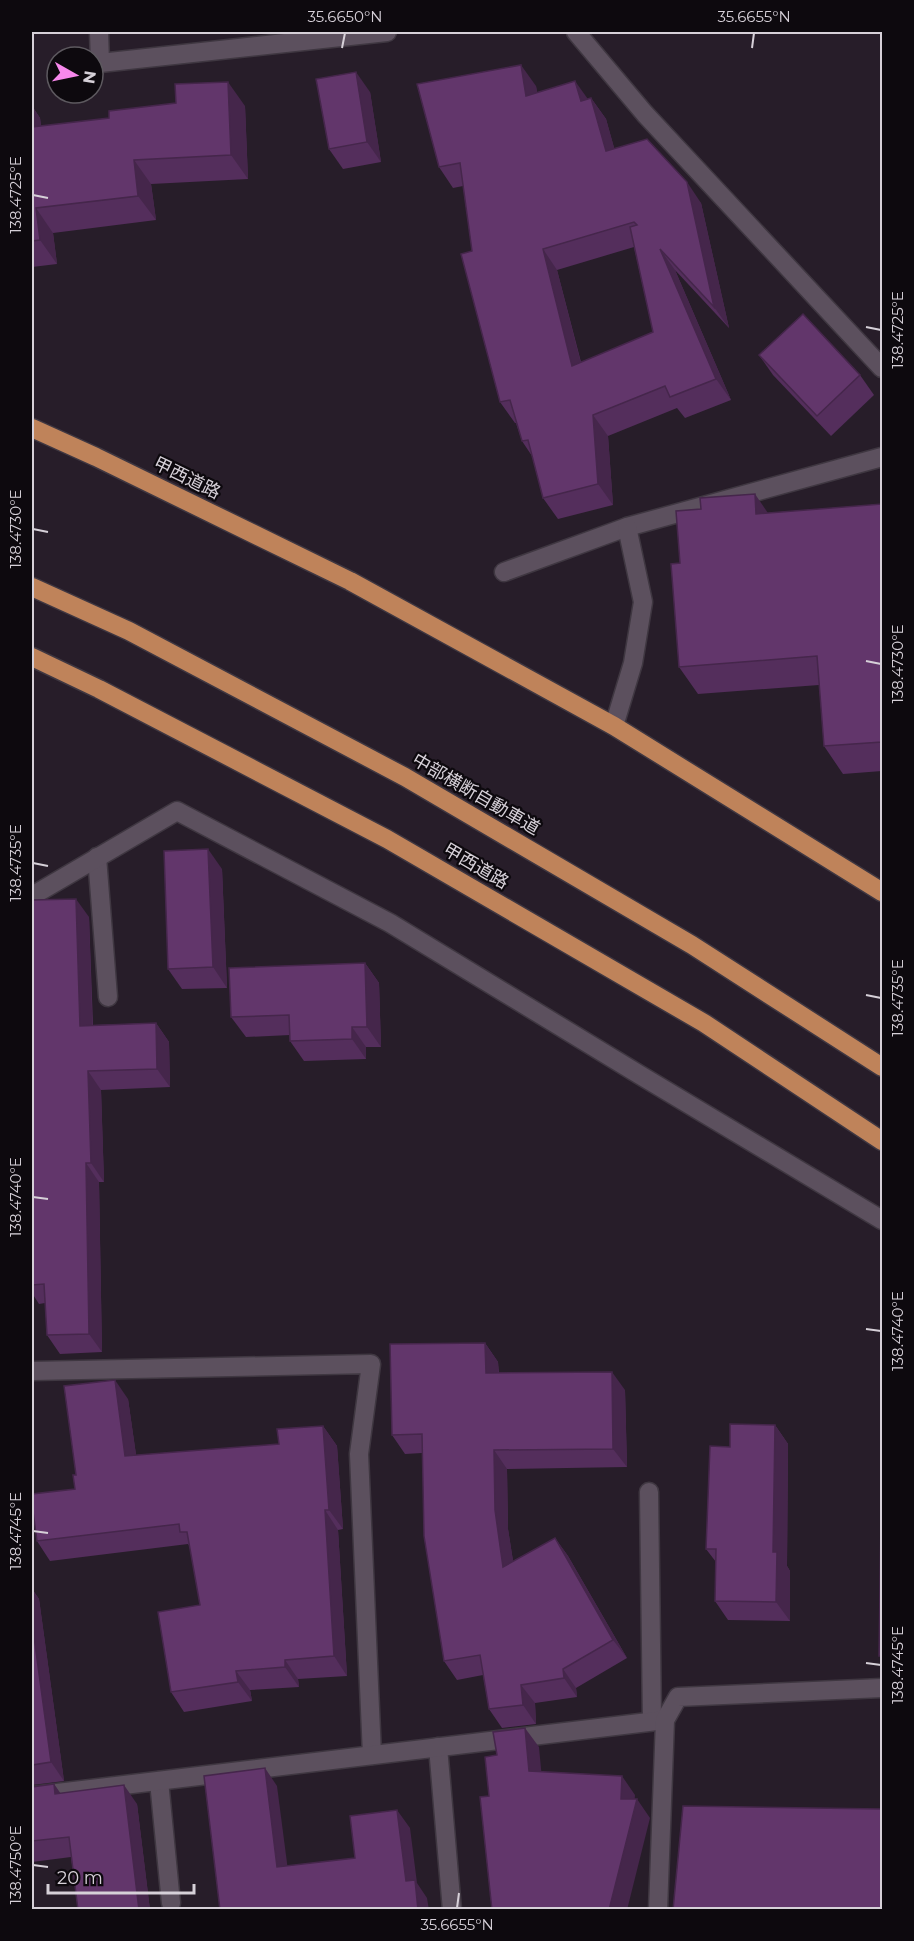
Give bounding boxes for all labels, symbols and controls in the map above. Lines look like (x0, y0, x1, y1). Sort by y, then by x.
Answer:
text: 35.6650°N (307, 7, 383, 26)
text: 35.6655°N (717, 7, 791, 26)
north arrow (45, 45, 105, 105)
text: N (79, 69, 100, 85)
text: 138.4725°E (6, 156, 25, 234)
text: 138.4725°E (888, 291, 907, 369)
street label: 甲西道路 (150, 452, 224, 504)
text: 138.4730°E (6, 489, 25, 569)
text: 138.4730°E (888, 624, 907, 704)
street label: 中部横断自動車道 (408, 748, 544, 840)
text: 138.4735°E (6, 824, 25, 902)
street label: 甲西道路 (439, 838, 513, 894)
text: 138.4735°E (888, 959, 907, 1037)
text: 138.4740°E (6, 1157, 25, 1237)
text: 138.4740°E (888, 1291, 907, 1371)
text: 138.4745°E (6, 1492, 25, 1570)
text: 138.4745°E (888, 1626, 907, 1704)
text: 138.4750°E (6, 1825, 25, 1905)
scale bar (48, 1857, 194, 1895)
text: 20 m (57, 1867, 103, 1889)
text: 35.6655°N (420, 1915, 494, 1934)

